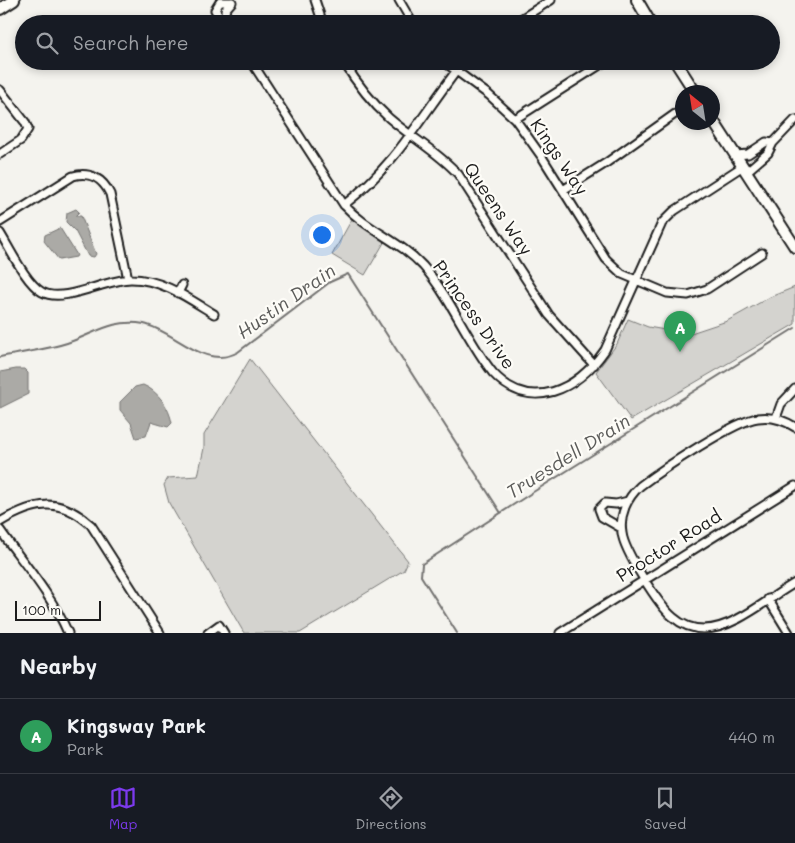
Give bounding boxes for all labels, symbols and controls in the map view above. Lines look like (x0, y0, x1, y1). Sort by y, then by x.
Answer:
search box (15, 15, 780, 70)
icon: search (33, 29, 61, 57)
text: Search here (73, 30, 189, 55)
north arrow (675, 85, 720, 130)
street label: Kings Way (525, 113, 594, 200)
street label: Queens Way (459, 157, 539, 260)
your location (309, 222, 335, 248)
street label: Princess Drive (428, 255, 521, 374)
water label: Hustin Drain (232, 257, 340, 344)
pin: A (664, 311, 696, 352)
water label: Truesdell Drain (501, 407, 634, 504)
street label: Proctor Road (611, 503, 726, 587)
scale bar (15, 598, 101, 621)
text: 100 m (22, 600, 61, 619)
text: Nearby (20, 652, 97, 679)
text: Kingsway Park (67, 713, 206, 738)
text: A (30, 726, 42, 747)
text: 440 m (728, 726, 775, 747)
text: Park (67, 738, 103, 759)
tab: Map (109, 784, 137, 833)
tab: Directions (355, 784, 427, 833)
tab: Saved (644, 784, 686, 833)

